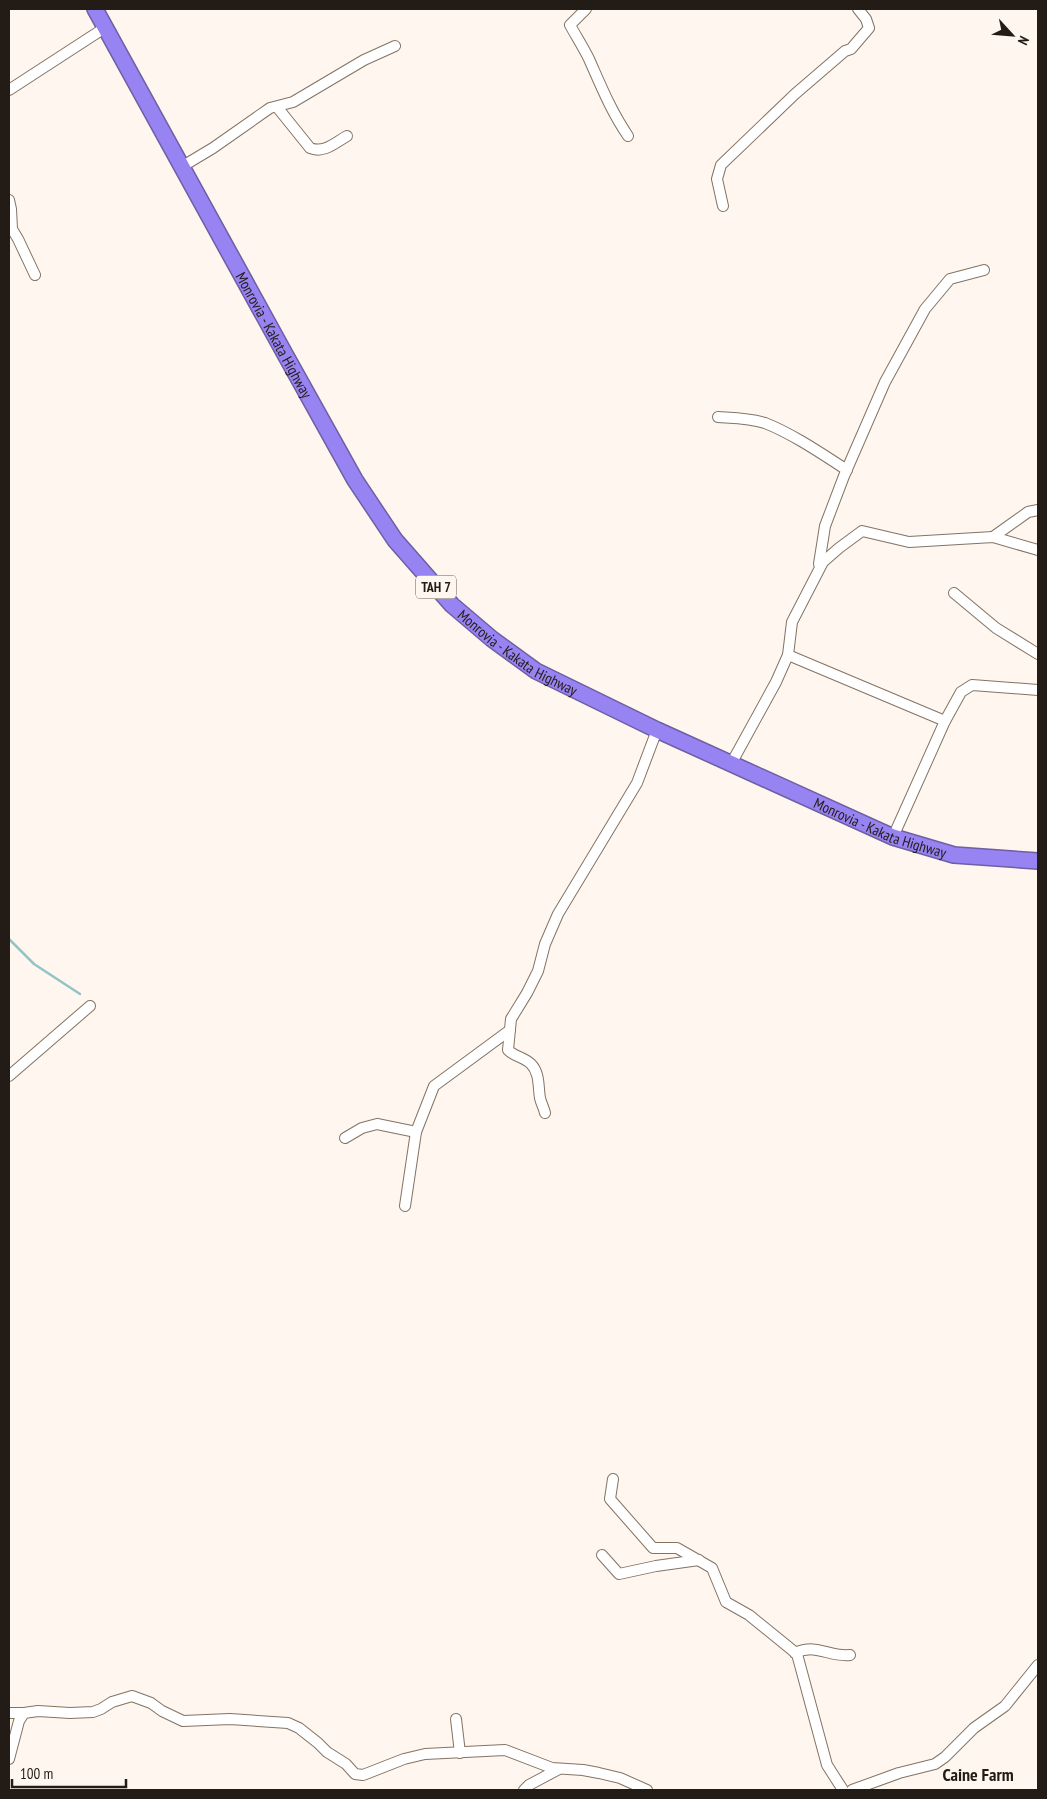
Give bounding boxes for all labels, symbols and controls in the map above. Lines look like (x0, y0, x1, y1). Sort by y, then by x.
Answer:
north arrow (987, 10, 1037, 60)
text: N (1014, 33, 1033, 48)
street label: Monrovia - Kakata Highway (232, 269, 317, 402)
road number: TAH 7 (416, 576, 456, 598)
street label: Monrovia - Kakata Highway (454, 605, 581, 699)
street label: Monrovia - Kakata Highway (811, 793, 949, 862)
scale bar (12, 1756, 126, 1788)
district label: Caine Farm (942, 1763, 1014, 1786)
text: 100 m (20, 1764, 53, 1783)

